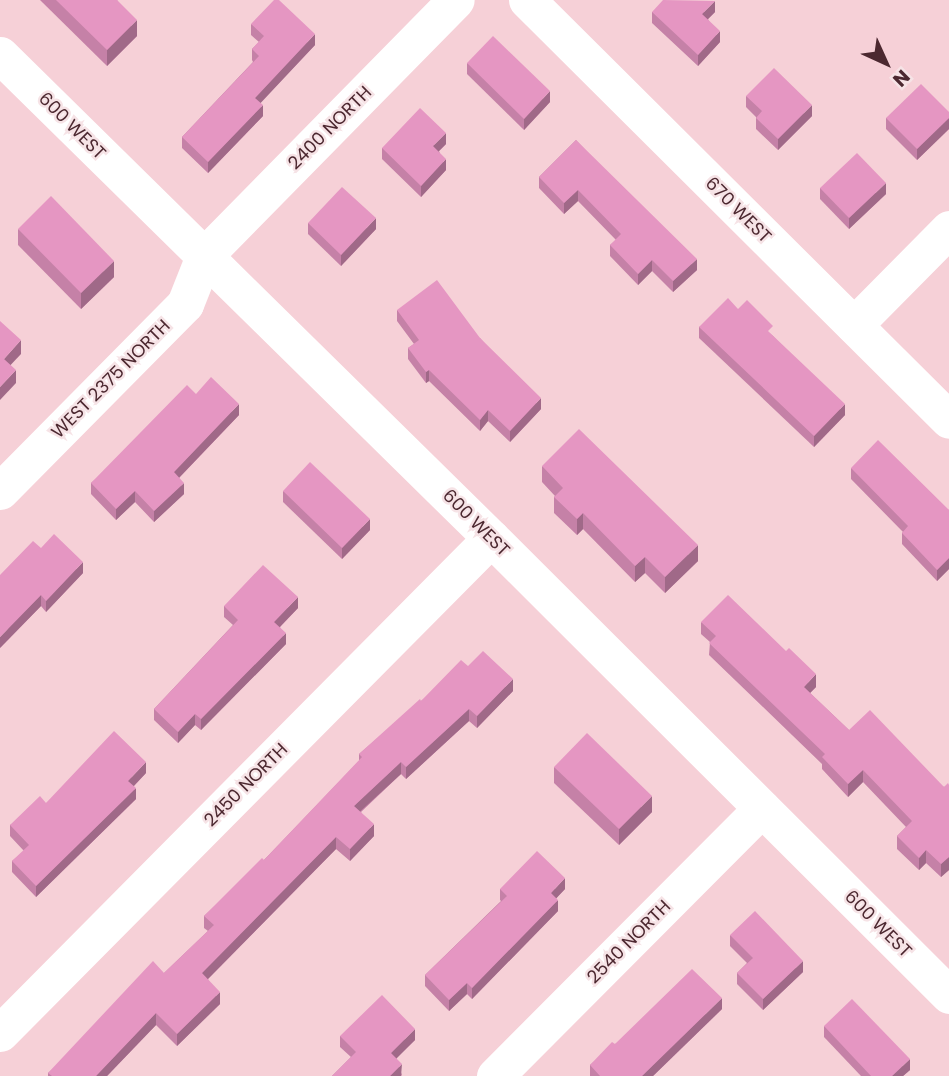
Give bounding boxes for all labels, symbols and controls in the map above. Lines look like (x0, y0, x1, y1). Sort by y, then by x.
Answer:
north arrow (851, 28, 921, 98)
text: N (887, 64, 916, 93)
street label: 2400 NORTH (284, 82, 376, 174)
street label: 600 WEST (34, 88, 110, 164)
street label: 670 WEST (700, 172, 776, 248)
street label: WEST 2375 NORTH (47, 315, 175, 443)
street label: 600 WEST (438, 485, 514, 561)
street label: 2450 NORTH (200, 739, 292, 831)
street label: 600 WEST (840, 886, 916, 962)
street label: 2540 NORTH (583, 896, 675, 988)

